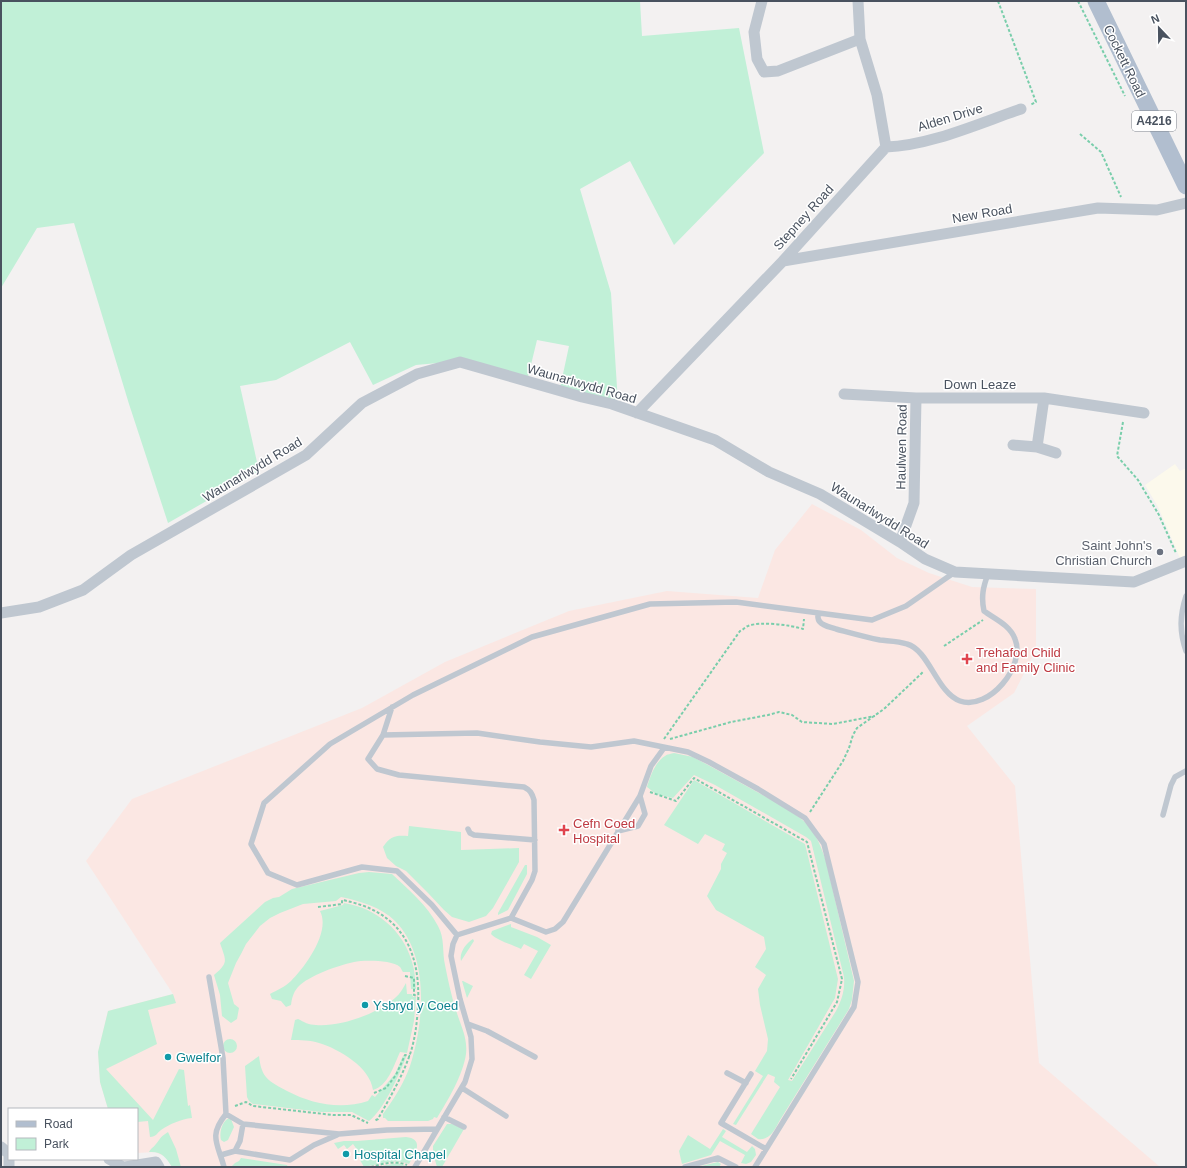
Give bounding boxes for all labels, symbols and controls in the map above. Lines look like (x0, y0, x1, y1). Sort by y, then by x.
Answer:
north arrow (1139, 8, 1179, 48)
text: N (1149, 12, 1161, 26)
street label: Cockett Road (1101, 23, 1149, 100)
street label: Alden Drive (916, 100, 984, 134)
road number: A4216 (1132, 111, 1176, 131)
street label: Stepney Road (770, 182, 837, 253)
street label: New Road (951, 201, 1013, 226)
street label: Waunarlwydd Road (525, 361, 638, 406)
street label: Down Leaze (944, 377, 1016, 392)
street label: Haulwen Road (893, 404, 910, 490)
street label: Waunarlwydd Road (200, 434, 305, 505)
street label: Waunarlwydd Road (828, 479, 932, 552)
place label: Saint John's Christian Church (1055, 538, 1152, 568)
marker: Saint John's Christian Church (1155, 547, 1165, 557)
place label: Trehafod Child and Family Clinic (976, 645, 1075, 675)
marker: Trehafod Child and Family Clinic (961, 653, 973, 665)
place label: Cefn Coed Hospital (573, 816, 635, 846)
marker: Cefn Coed Hospital (558, 824, 570, 836)
place label: Ysbryd y Coed (373, 998, 458, 1013)
marker: Ysbryd y Coed (360, 1000, 370, 1010)
place label: Gwelfor (176, 1050, 221, 1065)
marker: Gwelfor (163, 1052, 173, 1062)
legend (8, 1108, 138, 1160)
text: Road (44, 1117, 73, 1131)
text: Park (44, 1137, 70, 1151)
place label: Hospital Chapel (354, 1147, 446, 1162)
marker: Hospital Chapel (341, 1149, 351, 1159)

